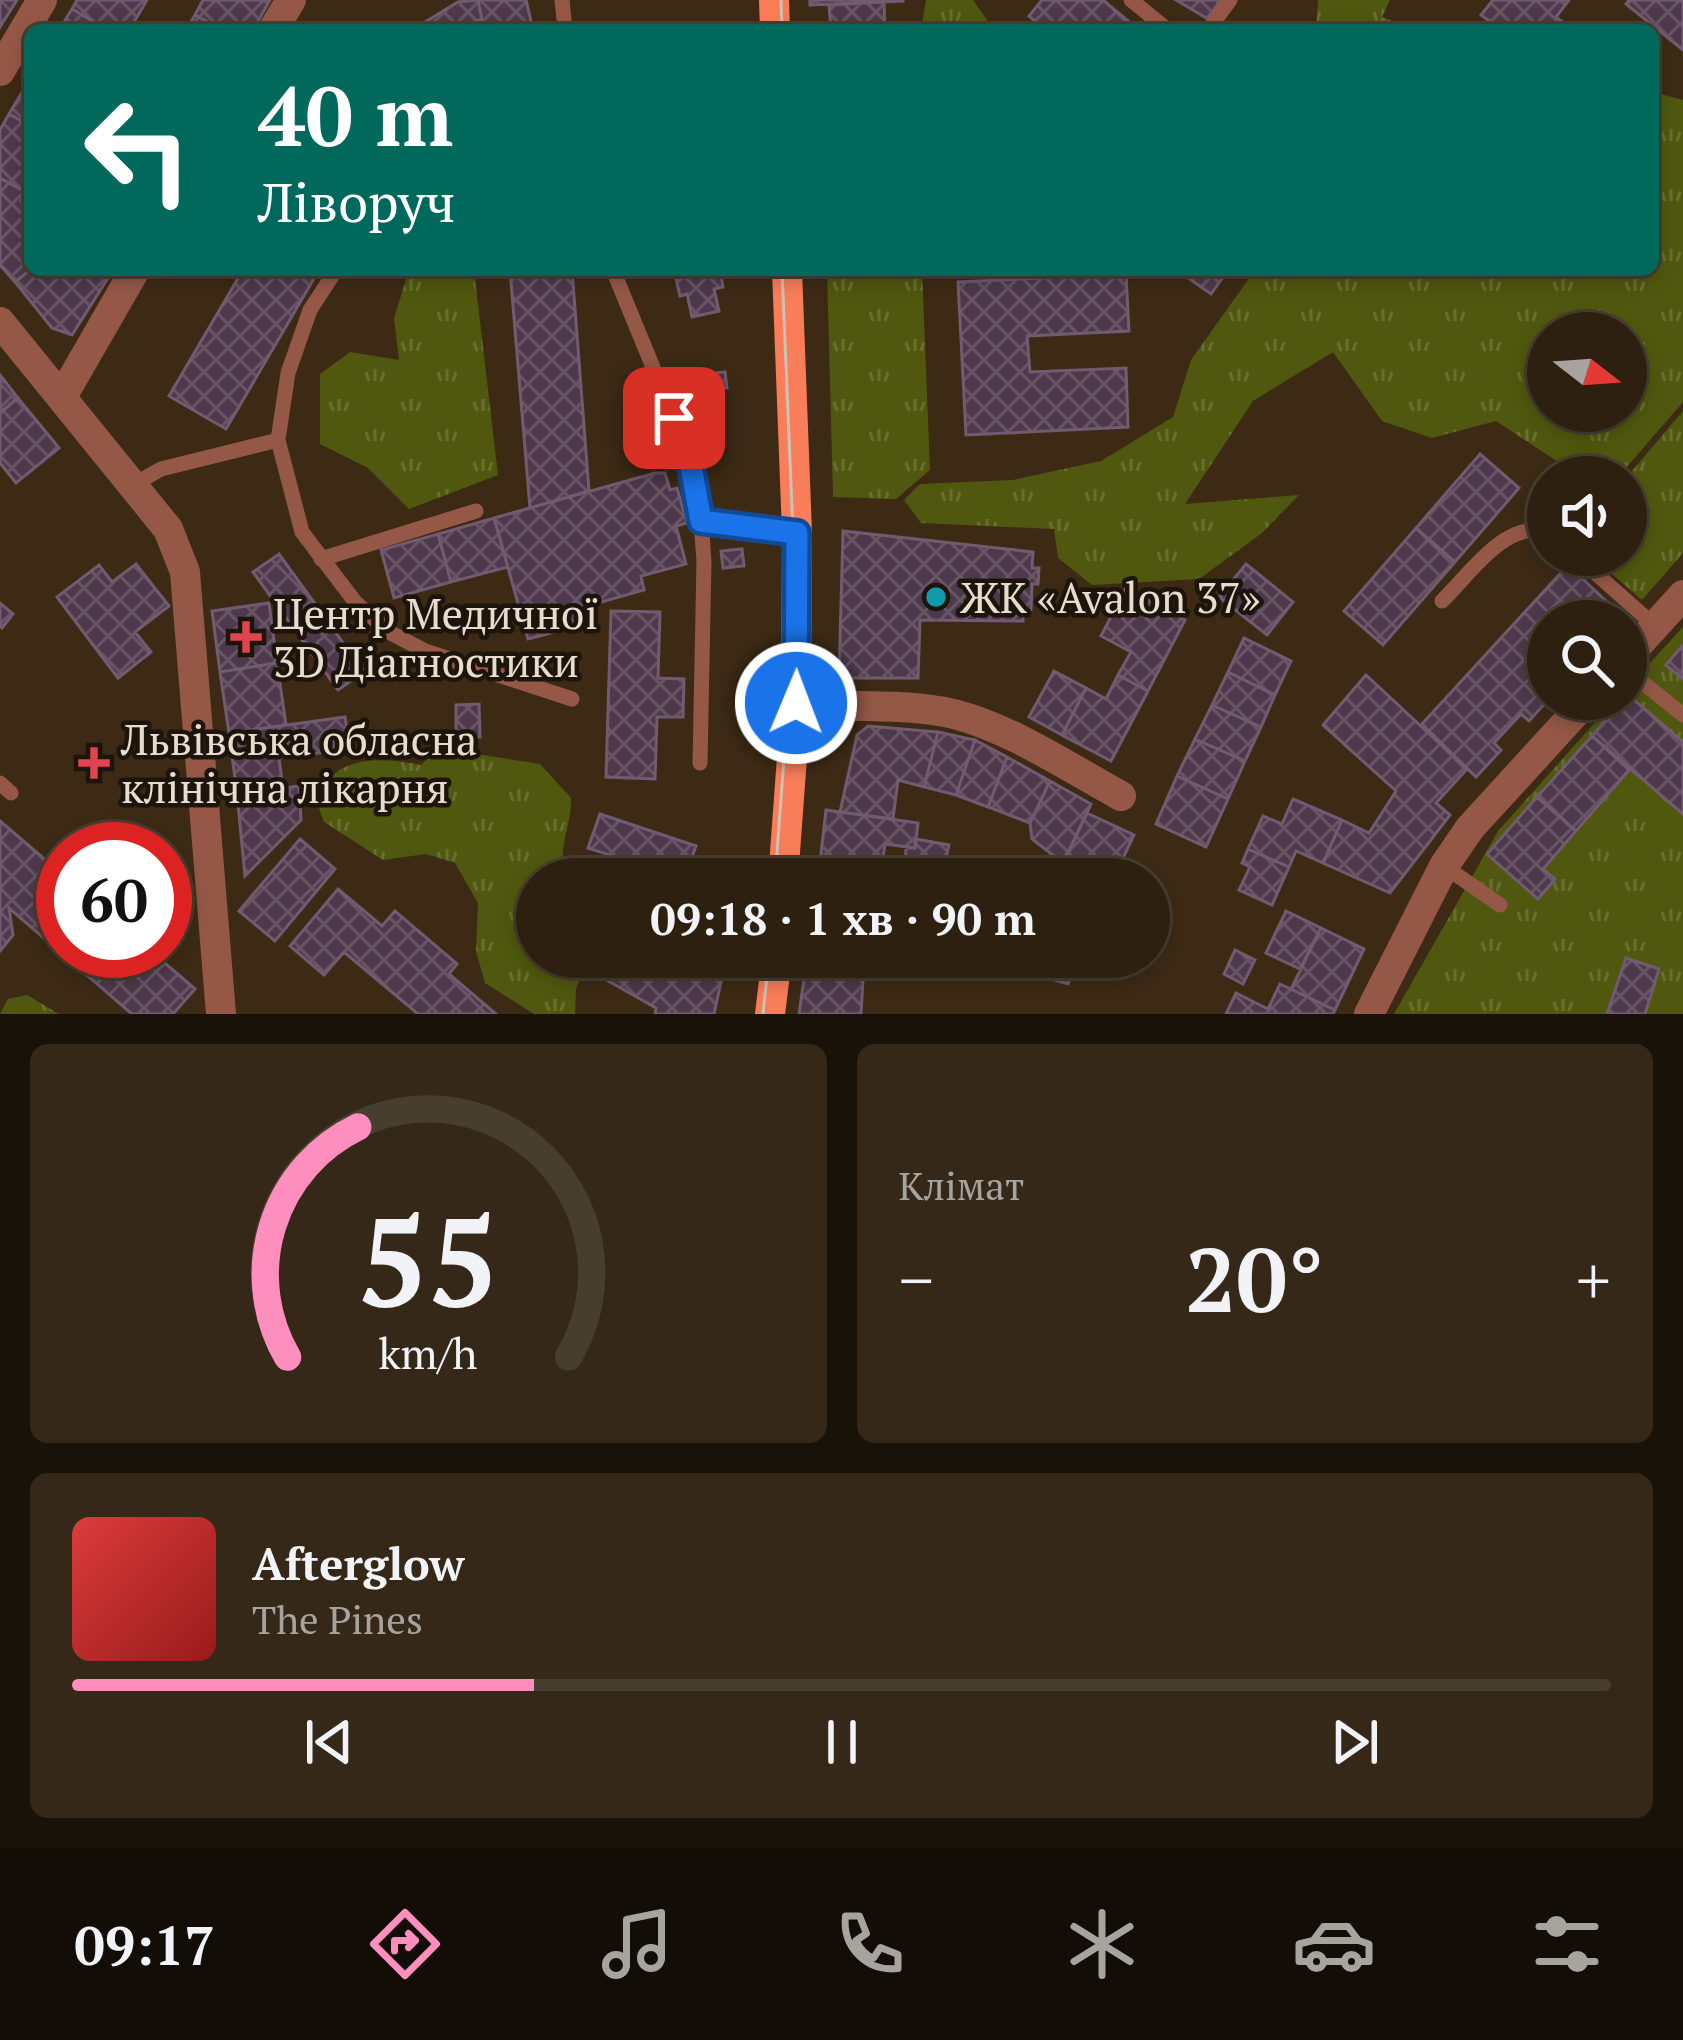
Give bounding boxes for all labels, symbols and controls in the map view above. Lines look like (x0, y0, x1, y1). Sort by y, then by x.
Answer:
text: 40 m (258, 59, 453, 170)
icon: left (60, 72, 216, 228)
text: Ліворуч (258, 166, 455, 237)
north arrow (1527, 312, 1647, 432)
map controls (1527, 312, 1647, 720)
pin (623, 367, 725, 469)
icon: arrive (641, 385, 707, 451)
button: sound (1527, 456, 1647, 576)
place label: ЖК «Avalon 37» (960, 569, 1261, 625)
marker: ЖК «Avalon 37» (923, 584, 949, 610)
place label: Центр Медичної 3D Діагностики (273, 585, 599, 689)
button: search (1527, 600, 1647, 720)
marker: Центр Медичної 3D Діагностики (230, 621, 262, 653)
position arrow (733, 640, 859, 766)
place label: Львівська обласна клінічна лікарня (120, 711, 477, 815)
marker: Львівська обласна клінічна лікарня (78, 747, 110, 779)
speed limit sign: 60 (36, 822, 192, 978)
text: 09:18 · 1 хв · 90 m (650, 888, 1036, 948)
text: Клімат (899, 1159, 1024, 1211)
text: 55 (358, 1176, 499, 1342)
text: 20° (1185, 1218, 1324, 1338)
text: − (899, 1235, 934, 1323)
text: + (1576, 1235, 1611, 1323)
text: km/h (379, 1323, 478, 1380)
text: Afterglow (252, 1533, 465, 1593)
text: The Pines (252, 1593, 423, 1645)
icon: previous (296, 1709, 362, 1775)
icon: pause (809, 1709, 875, 1775)
icon: next (1322, 1709, 1388, 1775)
icon: directions (363, 1902, 447, 1986)
icon: music (595, 1902, 679, 1986)
icon: phone (828, 1902, 912, 1986)
icon: climate (1060, 1902, 1144, 1986)
icon: car (1292, 1902, 1376, 1986)
icon: filters (1525, 1902, 1609, 1986)
text: 09:17 (74, 1909, 215, 1980)

